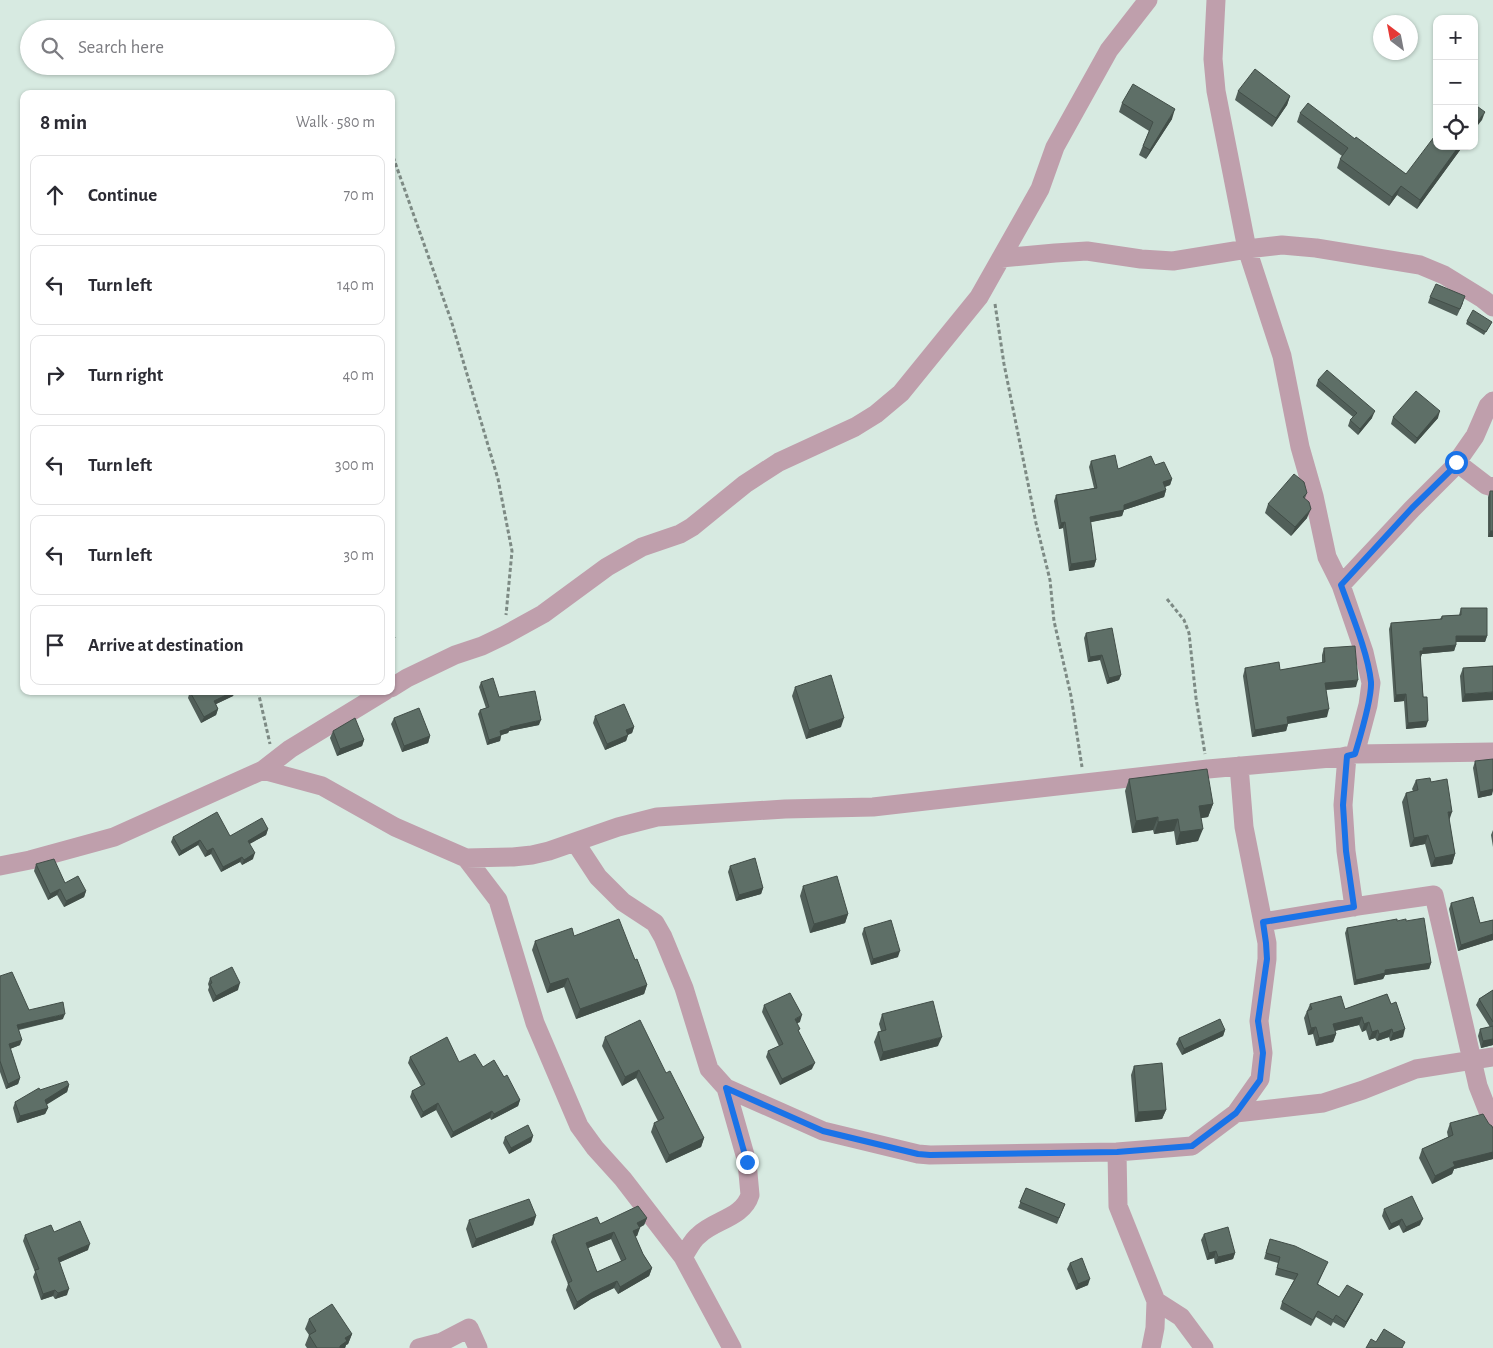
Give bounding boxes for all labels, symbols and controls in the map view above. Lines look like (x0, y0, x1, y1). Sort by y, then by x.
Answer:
north arrow (1373, 15, 1418, 60)
map controls (1433, 15, 1478, 150)
button: + (1433, 15, 1478, 60)
search box (20, 20, 395, 75)
icon: search (38, 34, 66, 62)
text: Search here (78, 38, 164, 57)
button: − (1433, 60, 1478, 105)
button: locate (1433, 105, 1478, 150)
text: 8 min (40, 112, 87, 133)
text: Walk · 580 m (296, 114, 375, 130)
icon: ahead (41, 181, 69, 209)
text: Continue (88, 186, 157, 205)
text: 70 m (343, 187, 374, 203)
icon: left (41, 271, 69, 299)
text: Turn left (88, 276, 152, 295)
text: 140 m (337, 277, 374, 293)
icon: right (41, 361, 69, 389)
text: Turn right (88, 366, 163, 385)
text: 40 m (342, 367, 374, 383)
icon: left (41, 451, 69, 479)
route start (1445, 451, 1468, 474)
text: Turn left (88, 456, 152, 475)
text: 300 m (335, 457, 374, 473)
icon: left (41, 541, 69, 569)
text: Turn left (88, 546, 152, 565)
text: 30 m (344, 547, 374, 563)
icon: arrive (41, 631, 69, 659)
text: Arrive at destination (88, 636, 244, 655)
route end (736, 1151, 759, 1174)

